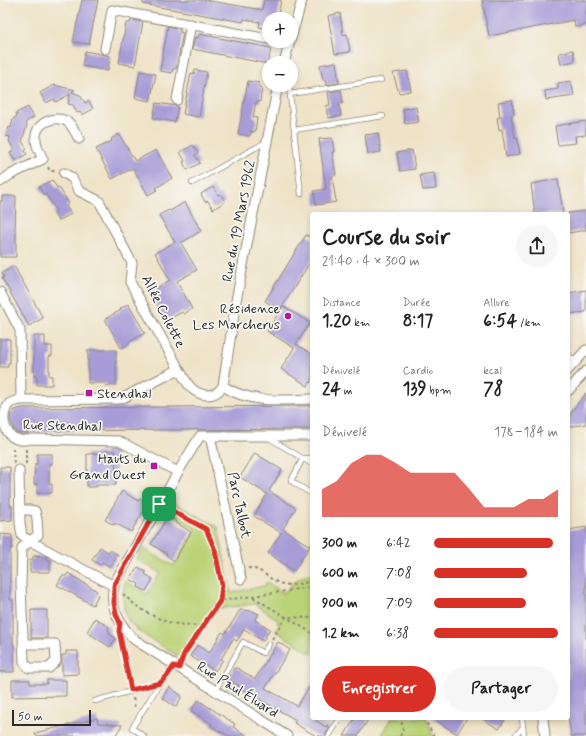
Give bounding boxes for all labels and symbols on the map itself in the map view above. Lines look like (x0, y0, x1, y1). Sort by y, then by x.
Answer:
street label: Rue du 19 Mars 1962 (218, 159, 260, 284)
street label: Allée Colette (137, 272, 189, 351)
place label: Résidence Les Marcherus (193, 300, 280, 334)
marker: Résidence Les Marcherus (283, 311, 293, 321)
place label: Stendhal (97, 385, 151, 403)
marker: Stendhal (84, 388, 94, 398)
street label: Rue Stendhal (23, 416, 102, 436)
place label: Hauts du Grand Ouest (69, 450, 146, 484)
marker: Hauts du Grand Ouest (149, 461, 159, 471)
street label: Parc Talbot (223, 470, 255, 541)
pin (142, 487, 176, 521)
street label: Rue Paul Éluard (193, 658, 282, 722)
scale bar (12, 708, 91, 727)

